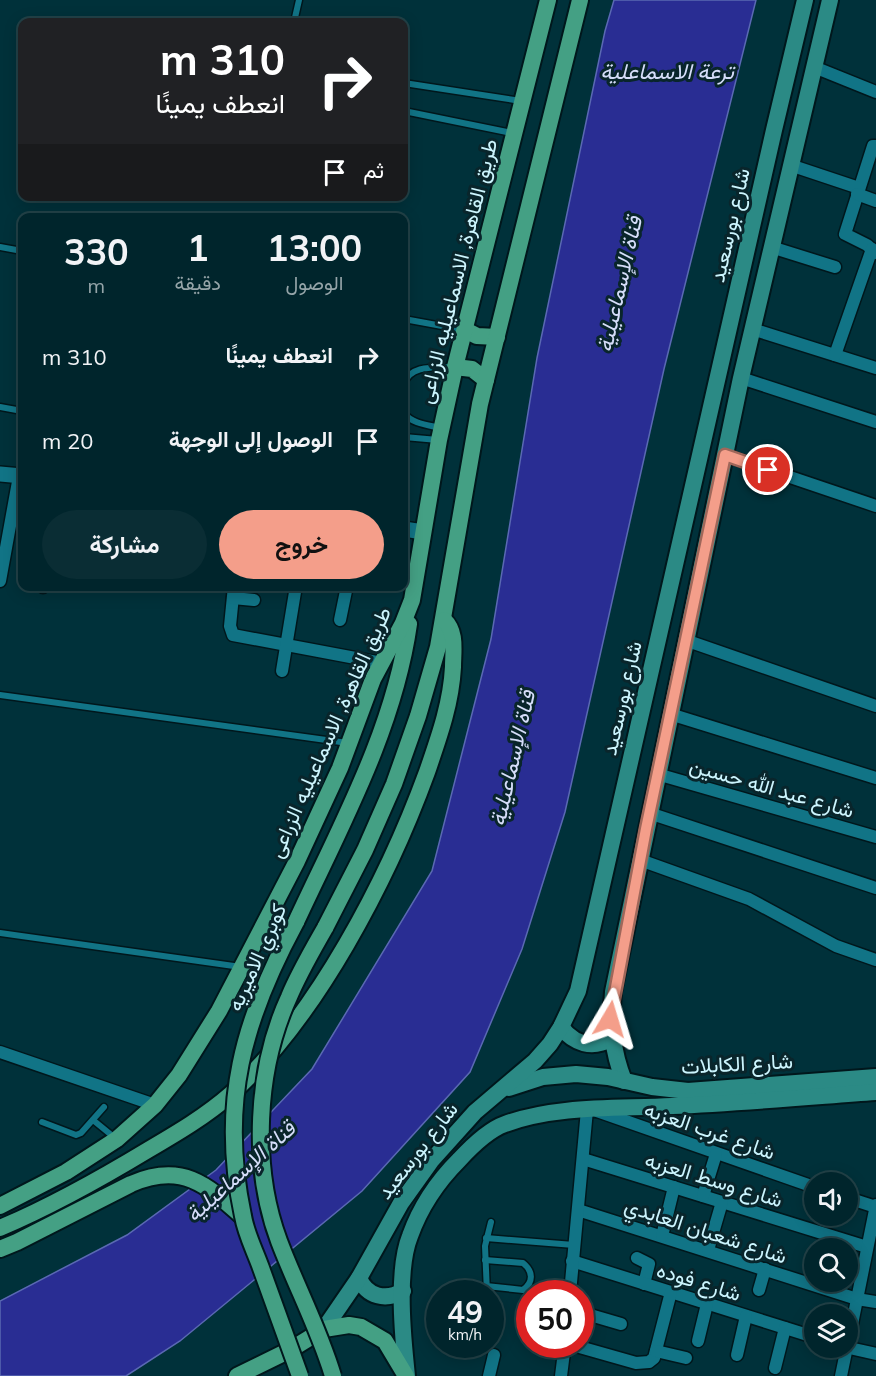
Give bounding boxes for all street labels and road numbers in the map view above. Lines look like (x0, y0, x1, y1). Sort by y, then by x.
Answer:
street label: طريق القاهرة, الاسماعيليه الزراعى (411, 136, 503, 406)
street label: شارع بورسعيد (703, 165, 757, 285)
street label: طريق القاهرة, الاسماعيليه الزراعى (262, 602, 397, 862)
street label: شارع بورسعيد (595, 638, 649, 758)
street label: شارع عبد الله حسين (686, 751, 857, 825)
street label: كوبري الاميريه (221, 899, 296, 1017)
street label: شارع الكابلات (680, 1047, 794, 1081)
street label: شارع غرب العزبه (641, 1095, 779, 1166)
street label: شارع بورسعيد (371, 1096, 465, 1205)
street label: شارع وسط العزبه (641, 1146, 786, 1214)
street label: شارع شعبان العابدي (620, 1191, 791, 1273)
street label: شارع فوده (653, 1256, 744, 1308)

